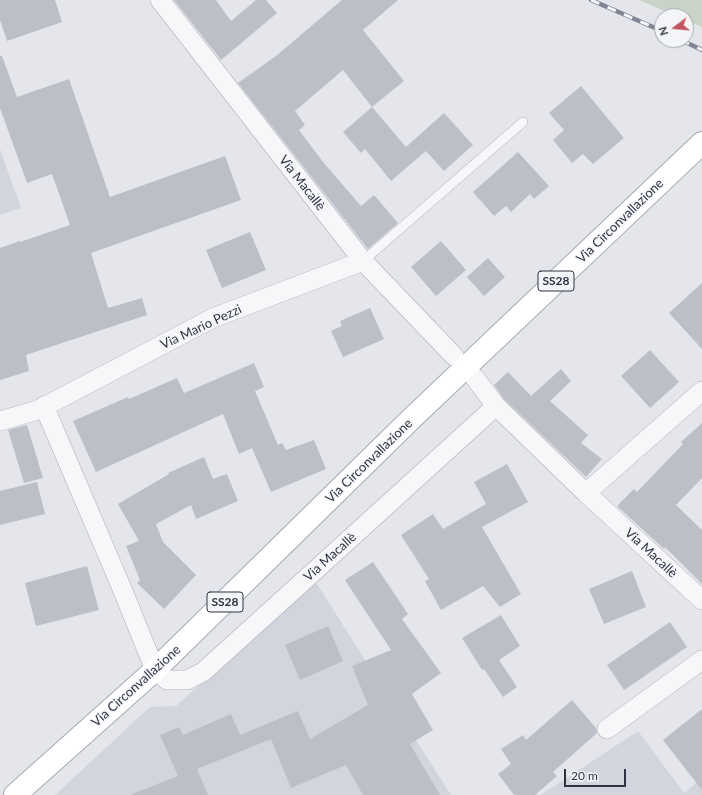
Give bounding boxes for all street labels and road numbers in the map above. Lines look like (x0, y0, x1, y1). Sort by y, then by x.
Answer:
street label: Via Macallè (276, 152, 328, 214)
street label: Via Circonvallazione (573, 176, 667, 266)
road number: SS28 (538, 271, 574, 291)
street label: Via Mario Pezzi (158, 301, 244, 353)
street label: Via Circonvallazione (322, 416, 416, 506)
street label: Via Macallè (622, 525, 680, 581)
street label: Via Macallè (300, 529, 360, 585)
road number: SS28 (207, 592, 243, 612)
street label: Via Circonvallazione (88, 642, 184, 730)

